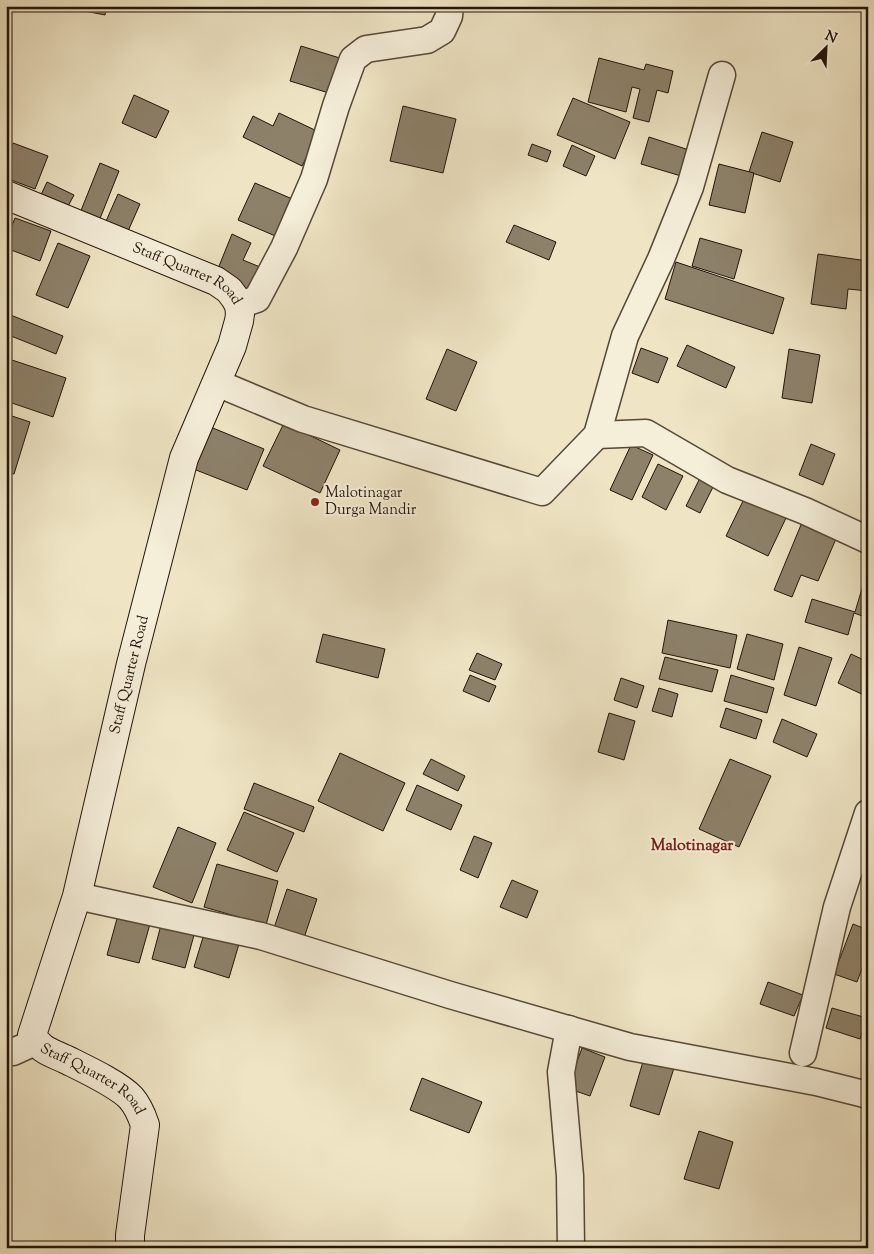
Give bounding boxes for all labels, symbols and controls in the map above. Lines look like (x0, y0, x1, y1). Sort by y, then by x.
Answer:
north arrow (802, 22, 852, 72)
text: N (821, 27, 840, 49)
street label: Staff Quarter Road (129, 237, 247, 309)
place label: Malotinagar Durga Mandir (325, 483, 417, 521)
marker: Malotinagar Durga Mandir (309, 496, 321, 508)
street label: Staff Quarter Road (105, 613, 155, 736)
district label: Malotinagar (651, 835, 734, 858)
street label: Staff Quarter Road (36, 1038, 150, 1119)

